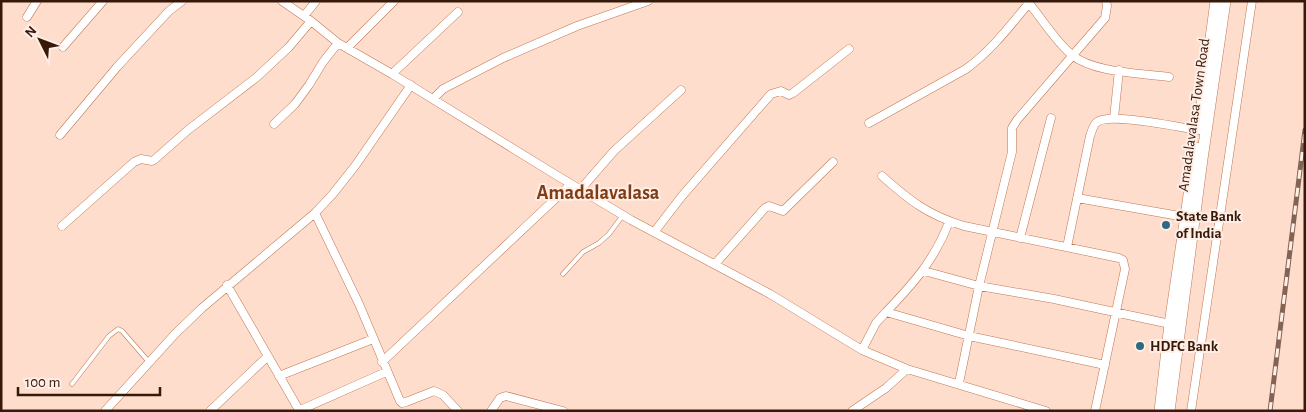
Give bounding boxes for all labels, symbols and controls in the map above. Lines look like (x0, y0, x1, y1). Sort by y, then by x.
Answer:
north arrow (15, 15, 65, 65)
text: N (23, 24, 40, 40)
street label: Amadalavalasa Town Road (1176, 37, 1212, 193)
district label: Amadalavalasa (537, 183, 660, 203)
place label: State Bank of India (1176, 209, 1242, 241)
marker: State Bank of India (1160, 219, 1172, 231)
place label: HDFC Bank (1150, 339, 1219, 354)
marker: HDFC Bank (1134, 340, 1146, 352)
scale bar (18, 364, 160, 396)
text: 100 m (25, 375, 60, 390)

